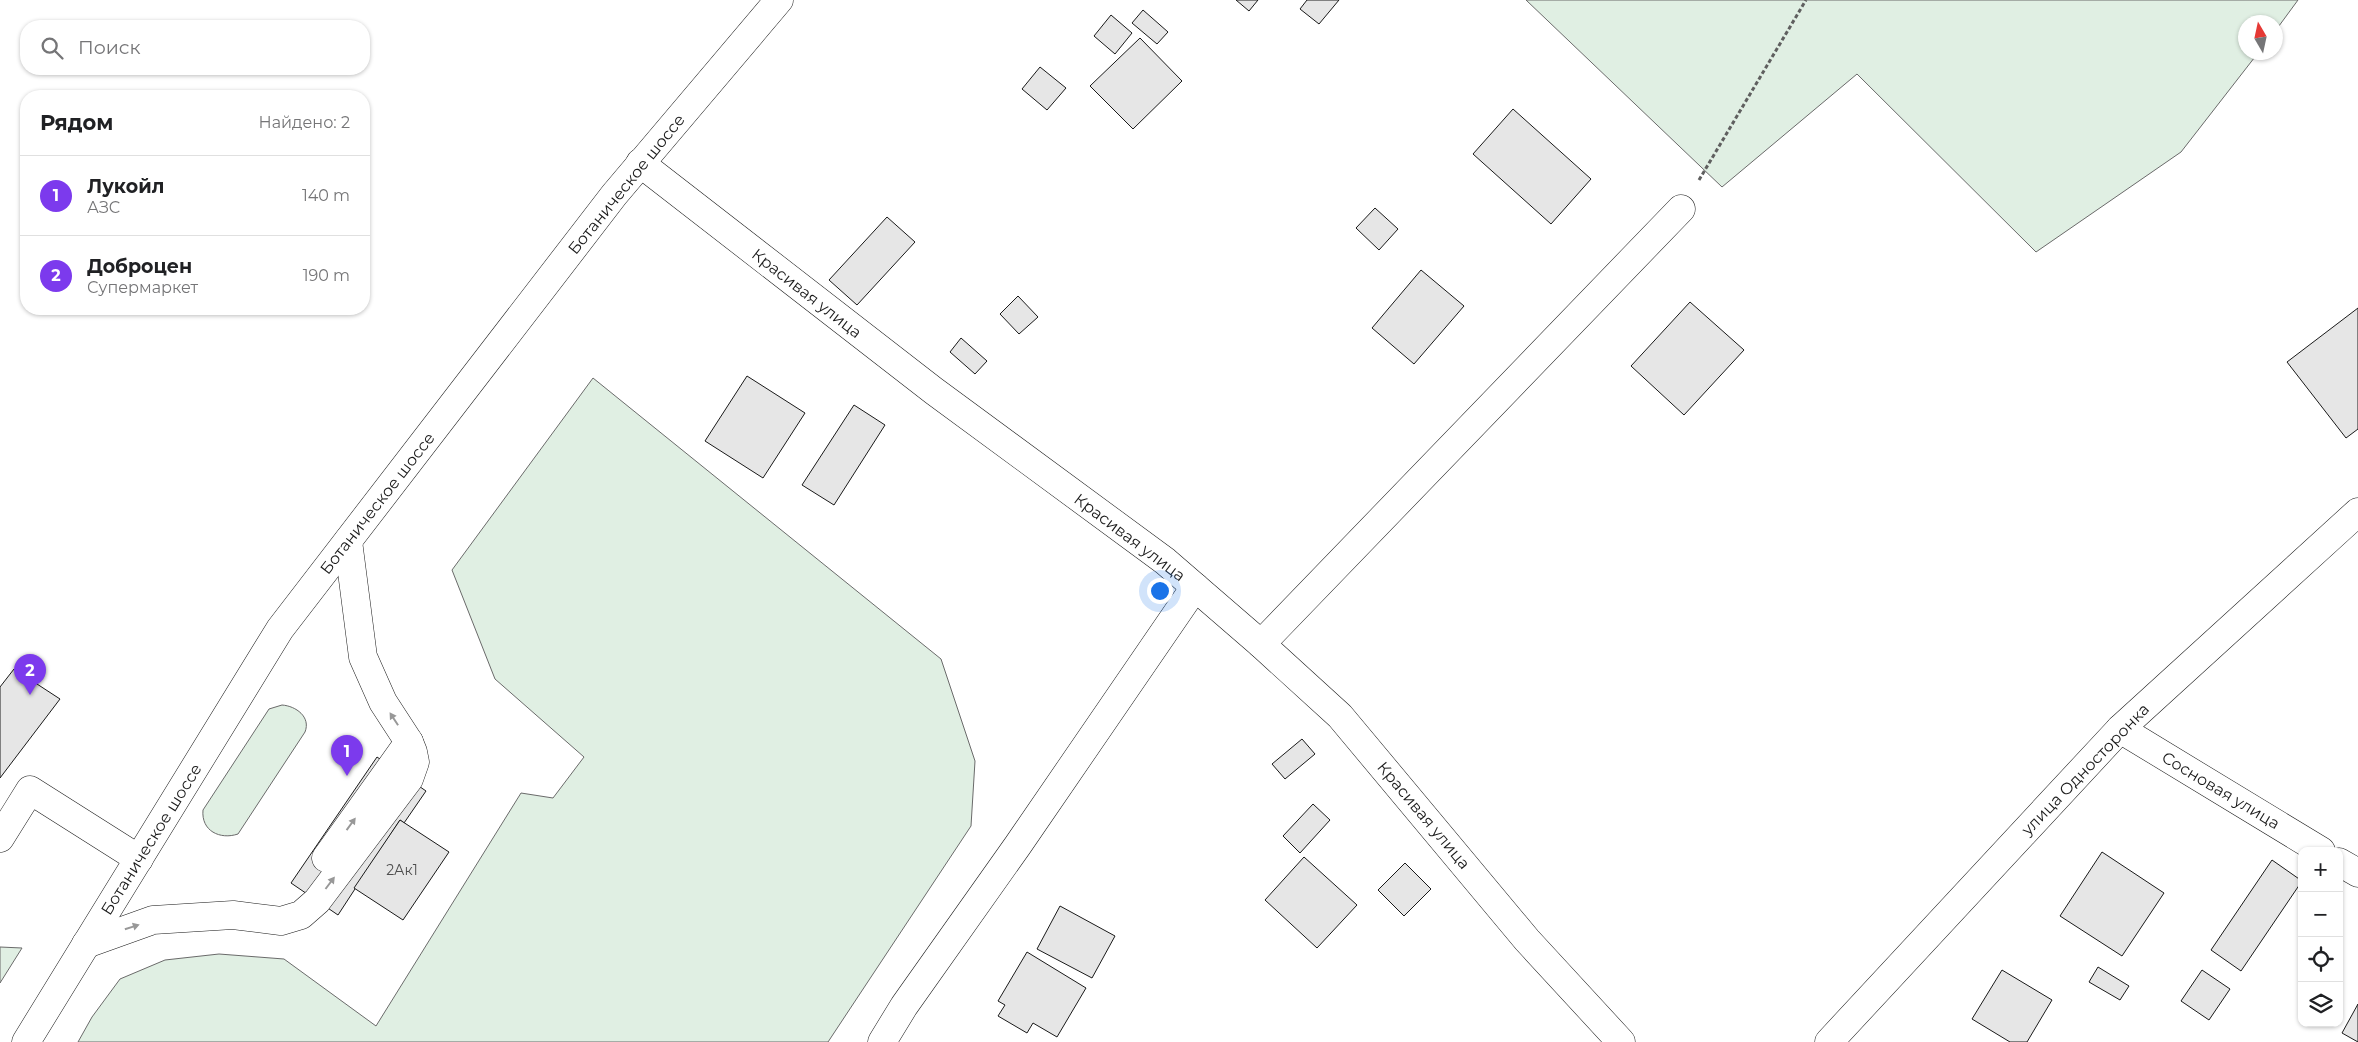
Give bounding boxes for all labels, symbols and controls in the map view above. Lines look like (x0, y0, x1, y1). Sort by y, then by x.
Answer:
north arrow (2238, 15, 2283, 60)
search box (20, 20, 370, 75)
icon: search (38, 34, 66, 62)
text: Поиск (78, 36, 141, 59)
text: Рядом (40, 110, 113, 135)
street label: Ботаническое шоссе (564, 110, 689, 258)
text: Найдено: 2 (259, 113, 350, 132)
text: Лукойл (87, 175, 164, 198)
text: 1 (53, 186, 59, 205)
text: 140 m (302, 186, 350, 205)
text: АЗС (87, 198, 120, 217)
street label: Красивая улица (748, 245, 865, 342)
text: Доброцен (87, 255, 192, 278)
text: 2 (51, 266, 61, 285)
text: 190 m (303, 266, 350, 285)
text: Супермаркет (87, 278, 198, 297)
street label: Ботаническое шоссе (316, 429, 439, 578)
street label: Красивая улица (1070, 489, 1189, 585)
your location (1147, 578, 1173, 604)
pin: 2 (14, 654, 46, 695)
street label: улица Односторонка (2017, 700, 2153, 840)
one-way arrow (389, 712, 399, 726)
pin: 1 (331, 735, 363, 776)
street label: Сосновая улица (2158, 748, 2283, 833)
street label: Красивая улица (1373, 758, 1474, 873)
street label: Ботаническое шоссе (97, 760, 206, 918)
one-way arrow (346, 817, 356, 831)
map controls (2298, 847, 2343, 1027)
button: + (2298, 847, 2343, 892)
house number: 2Ак1 (386, 861, 418, 879)
one-way arrow (325, 876, 335, 890)
button: − (2298, 892, 2343, 937)
one-way arrow (125, 923, 140, 931)
button: locate (2298, 937, 2343, 982)
button: layers (2298, 982, 2343, 1027)

